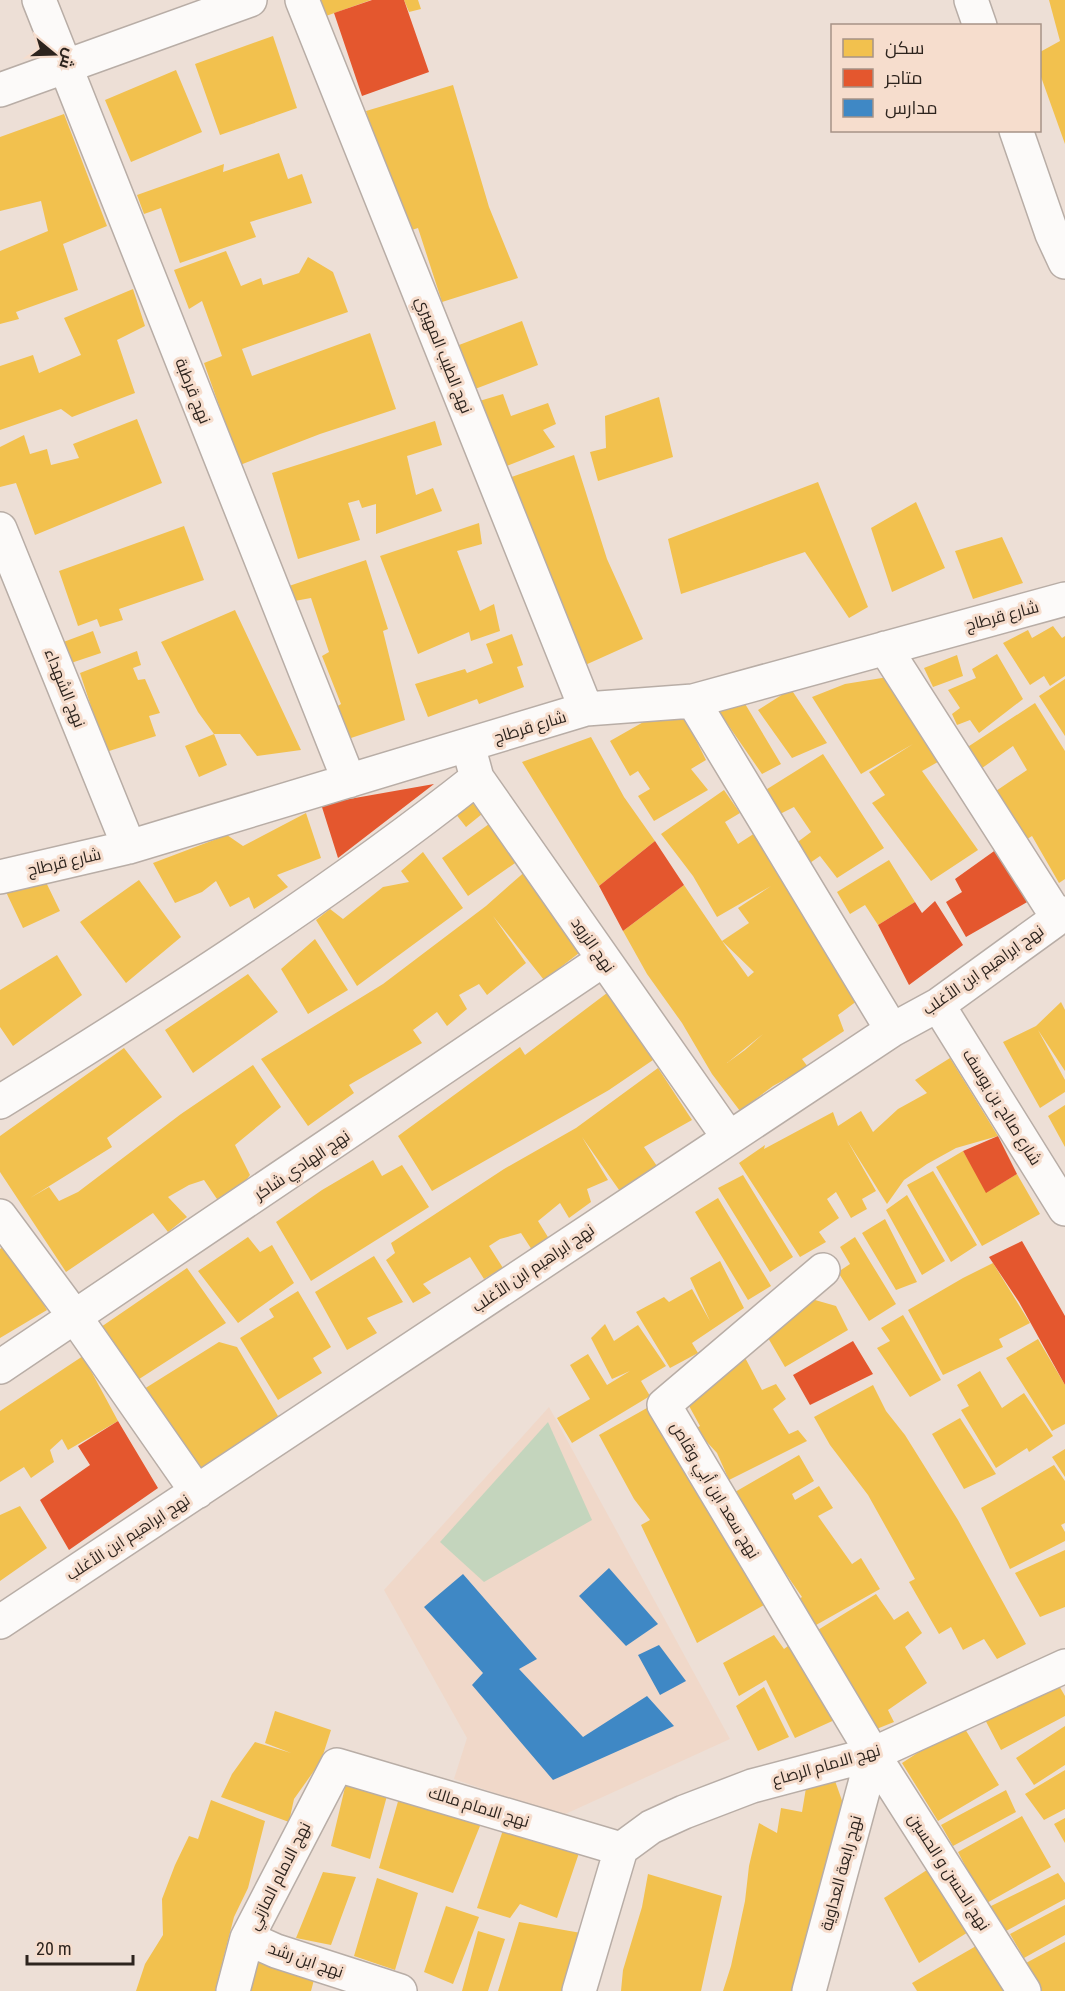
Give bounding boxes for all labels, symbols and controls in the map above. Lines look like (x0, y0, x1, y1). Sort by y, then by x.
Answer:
north arrow (24, 24, 84, 84)
legend (831, 24, 1041, 132)
text: سكن (885, 37, 924, 59)
text: ش (55, 46, 80, 72)
text: متاجر (884, 67, 923, 89)
text: مدارس (885, 97, 938, 119)
street label: نهج الطيب المهيري (408, 294, 476, 418)
street label: نهج قرطبة (169, 355, 215, 427)
street label: شارع قرطاج (963, 597, 1041, 637)
street label: نهج الشهداء (39, 646, 89, 731)
street label: شارع قرطاج (491, 707, 569, 749)
street label: شارع قرطاج (25, 844, 103, 882)
street label: نهج الزرود (566, 914, 619, 977)
street label: نهج ابراهيم ابن الأغلب (919, 921, 1048, 1021)
street label: شارع صالح بن يوسف (957, 1045, 1045, 1170)
street label: نهج الهادي شاكر (250, 1126, 356, 1208)
street label: نهج ابراهيم ابن الأغلب (468, 1220, 599, 1318)
street label: نهج سعد ابن أبي وقاص (663, 1418, 763, 1564)
street label: نهج ابراهيم ابن الأغلب (63, 1490, 194, 1586)
street label: نهج الامام الرصاع (770, 1740, 883, 1791)
street label: نهج الامام مالك (426, 1783, 532, 1833)
street label: نهج الحسن و الحسين (902, 1810, 994, 1935)
street label: نهج رابعة العداوية (816, 1813, 867, 1933)
street label: نهج الامام المازني (244, 1819, 318, 1935)
scale bar (27, 1928, 134, 1966)
text: 20 m (36, 1938, 71, 1959)
street label: نهج ابن رشد (265, 1938, 346, 1984)

